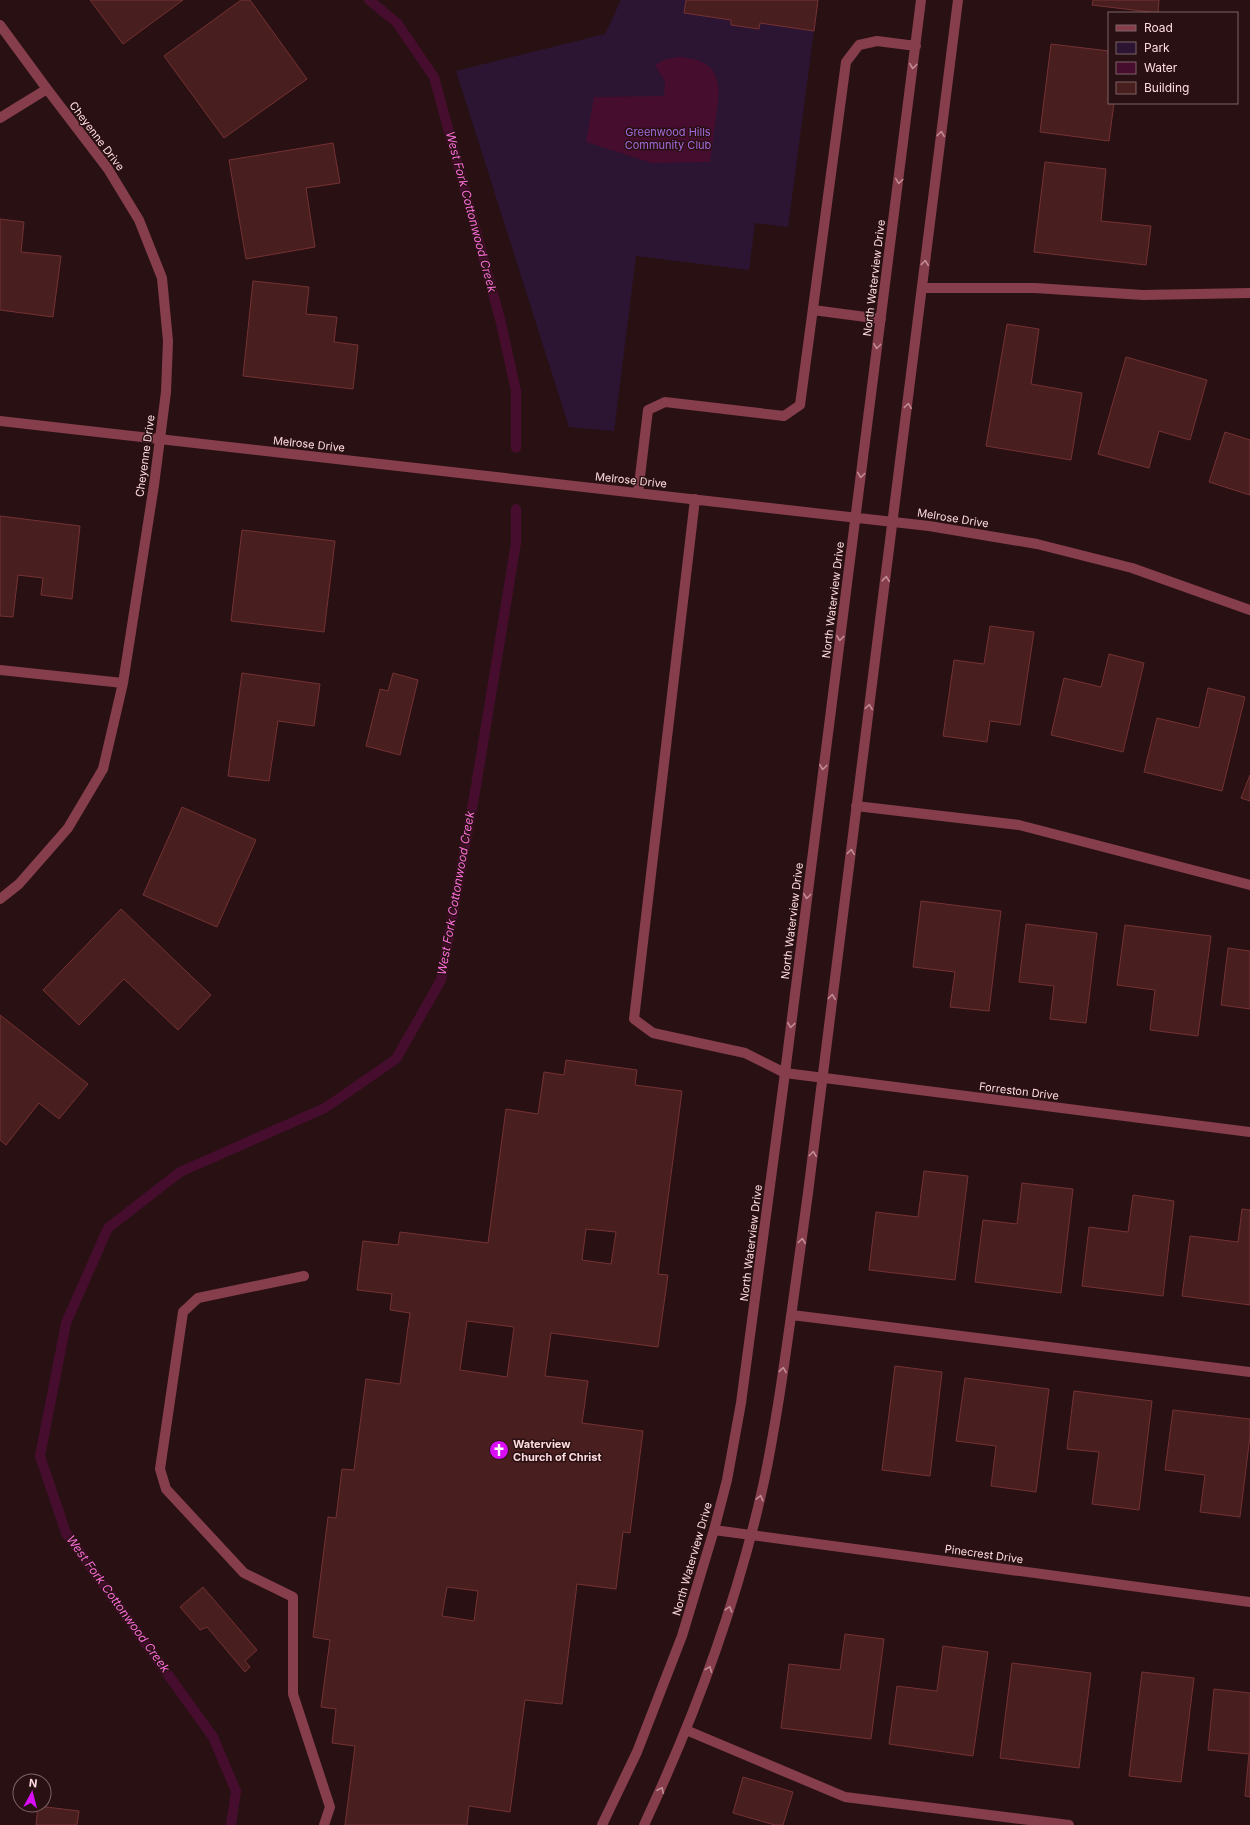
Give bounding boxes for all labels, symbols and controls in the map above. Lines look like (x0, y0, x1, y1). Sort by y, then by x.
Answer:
legend (1108, 12, 1238, 104)
text: Road (1144, 20, 1173, 35)
text: Park (1144, 40, 1170, 55)
text: Water (1144, 60, 1178, 75)
one-way arrow (909, 63, 918, 70)
text: Building (1144, 80, 1189, 95)
street label: Cheyenne Drive (66, 99, 128, 173)
park label: Greenwood Hills Community Club (625, 125, 712, 152)
water label: West Fork Cottonwood Creek (443, 130, 500, 294)
one-way arrow (937, 131, 946, 137)
one-way arrow (895, 178, 904, 184)
street label: North Waterview Drive (860, 219, 888, 337)
one-way arrow (920, 260, 929, 266)
one-way arrow (873, 343, 882, 349)
one-way arrow (903, 403, 912, 409)
street label: Cheyenne Drive (132, 414, 158, 498)
street label: Melrose Drive (272, 433, 346, 455)
street label: Melrose Drive (594, 469, 668, 491)
one-way arrow (857, 472, 866, 478)
street label: Melrose Drive (916, 505, 990, 531)
street label: North Waterview Drive (819, 541, 847, 659)
one-way arrow (881, 576, 890, 582)
one-way arrow (836, 635, 845, 641)
one-way arrow (864, 704, 873, 710)
one-way arrow (819, 764, 828, 770)
water label: West Fork Cottonwood Creek (434, 809, 477, 976)
one-way arrow (846, 849, 855, 855)
street label: North Waterview Drive (778, 862, 806, 980)
one-way arrow (803, 893, 812, 899)
one-way arrow (828, 994, 837, 1000)
one-way arrow (787, 1022, 796, 1028)
street label: Forreston Drive (978, 1079, 1060, 1103)
one-way arrow (808, 1151, 817, 1157)
street label: North Waterview Drive (737, 1184, 765, 1302)
one-way arrow (797, 1238, 806, 1244)
one-way arrow (778, 1367, 787, 1373)
place label: Waterview Church of Christ (513, 1437, 601, 1464)
church icon: Waterview Church of Christ (488, 1439, 510, 1461)
one-way arrow (756, 1495, 764, 1501)
street label: North Waterview Drive (669, 1501, 715, 1617)
water label: West Fork Cottonwood Creek (63, 1532, 174, 1676)
street label: Pinecrest Drive (944, 1542, 1024, 1566)
one-way arrow (724, 1606, 733, 1613)
one-way arrow (705, 1666, 713, 1673)
north arrow (12, 1773, 52, 1813)
text: N (28, 1776, 38, 1791)
one-way arrow (656, 1786, 664, 1794)

